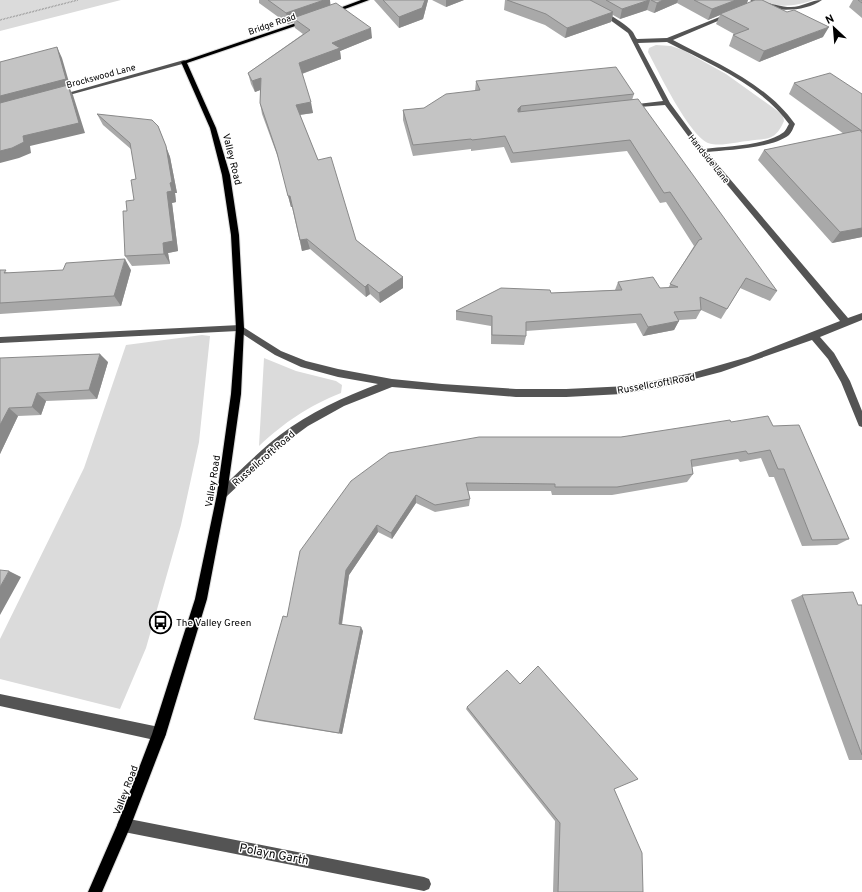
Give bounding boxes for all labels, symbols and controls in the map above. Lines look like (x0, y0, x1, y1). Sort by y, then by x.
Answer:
north arrow (814, 8, 854, 48)
street label: Bridge Road (247, 11, 297, 38)
text: N (823, 12, 837, 28)
street label: Brockswood Lane (65, 62, 137, 91)
street label: Valley Road (219, 132, 244, 186)
street label: Handside Lane (686, 133, 732, 186)
street label: Russellcroft Road (616, 371, 696, 398)
street label: Russellcroft Road (230, 428, 298, 490)
street label: Valley Road (203, 454, 224, 508)
bus stop icon: The Valley Green (148, 609, 174, 635)
place label: The Valley Green (176, 617, 251, 630)
street label: Valley Road (111, 764, 142, 817)
street label: Polayn Garth (238, 840, 310, 870)

